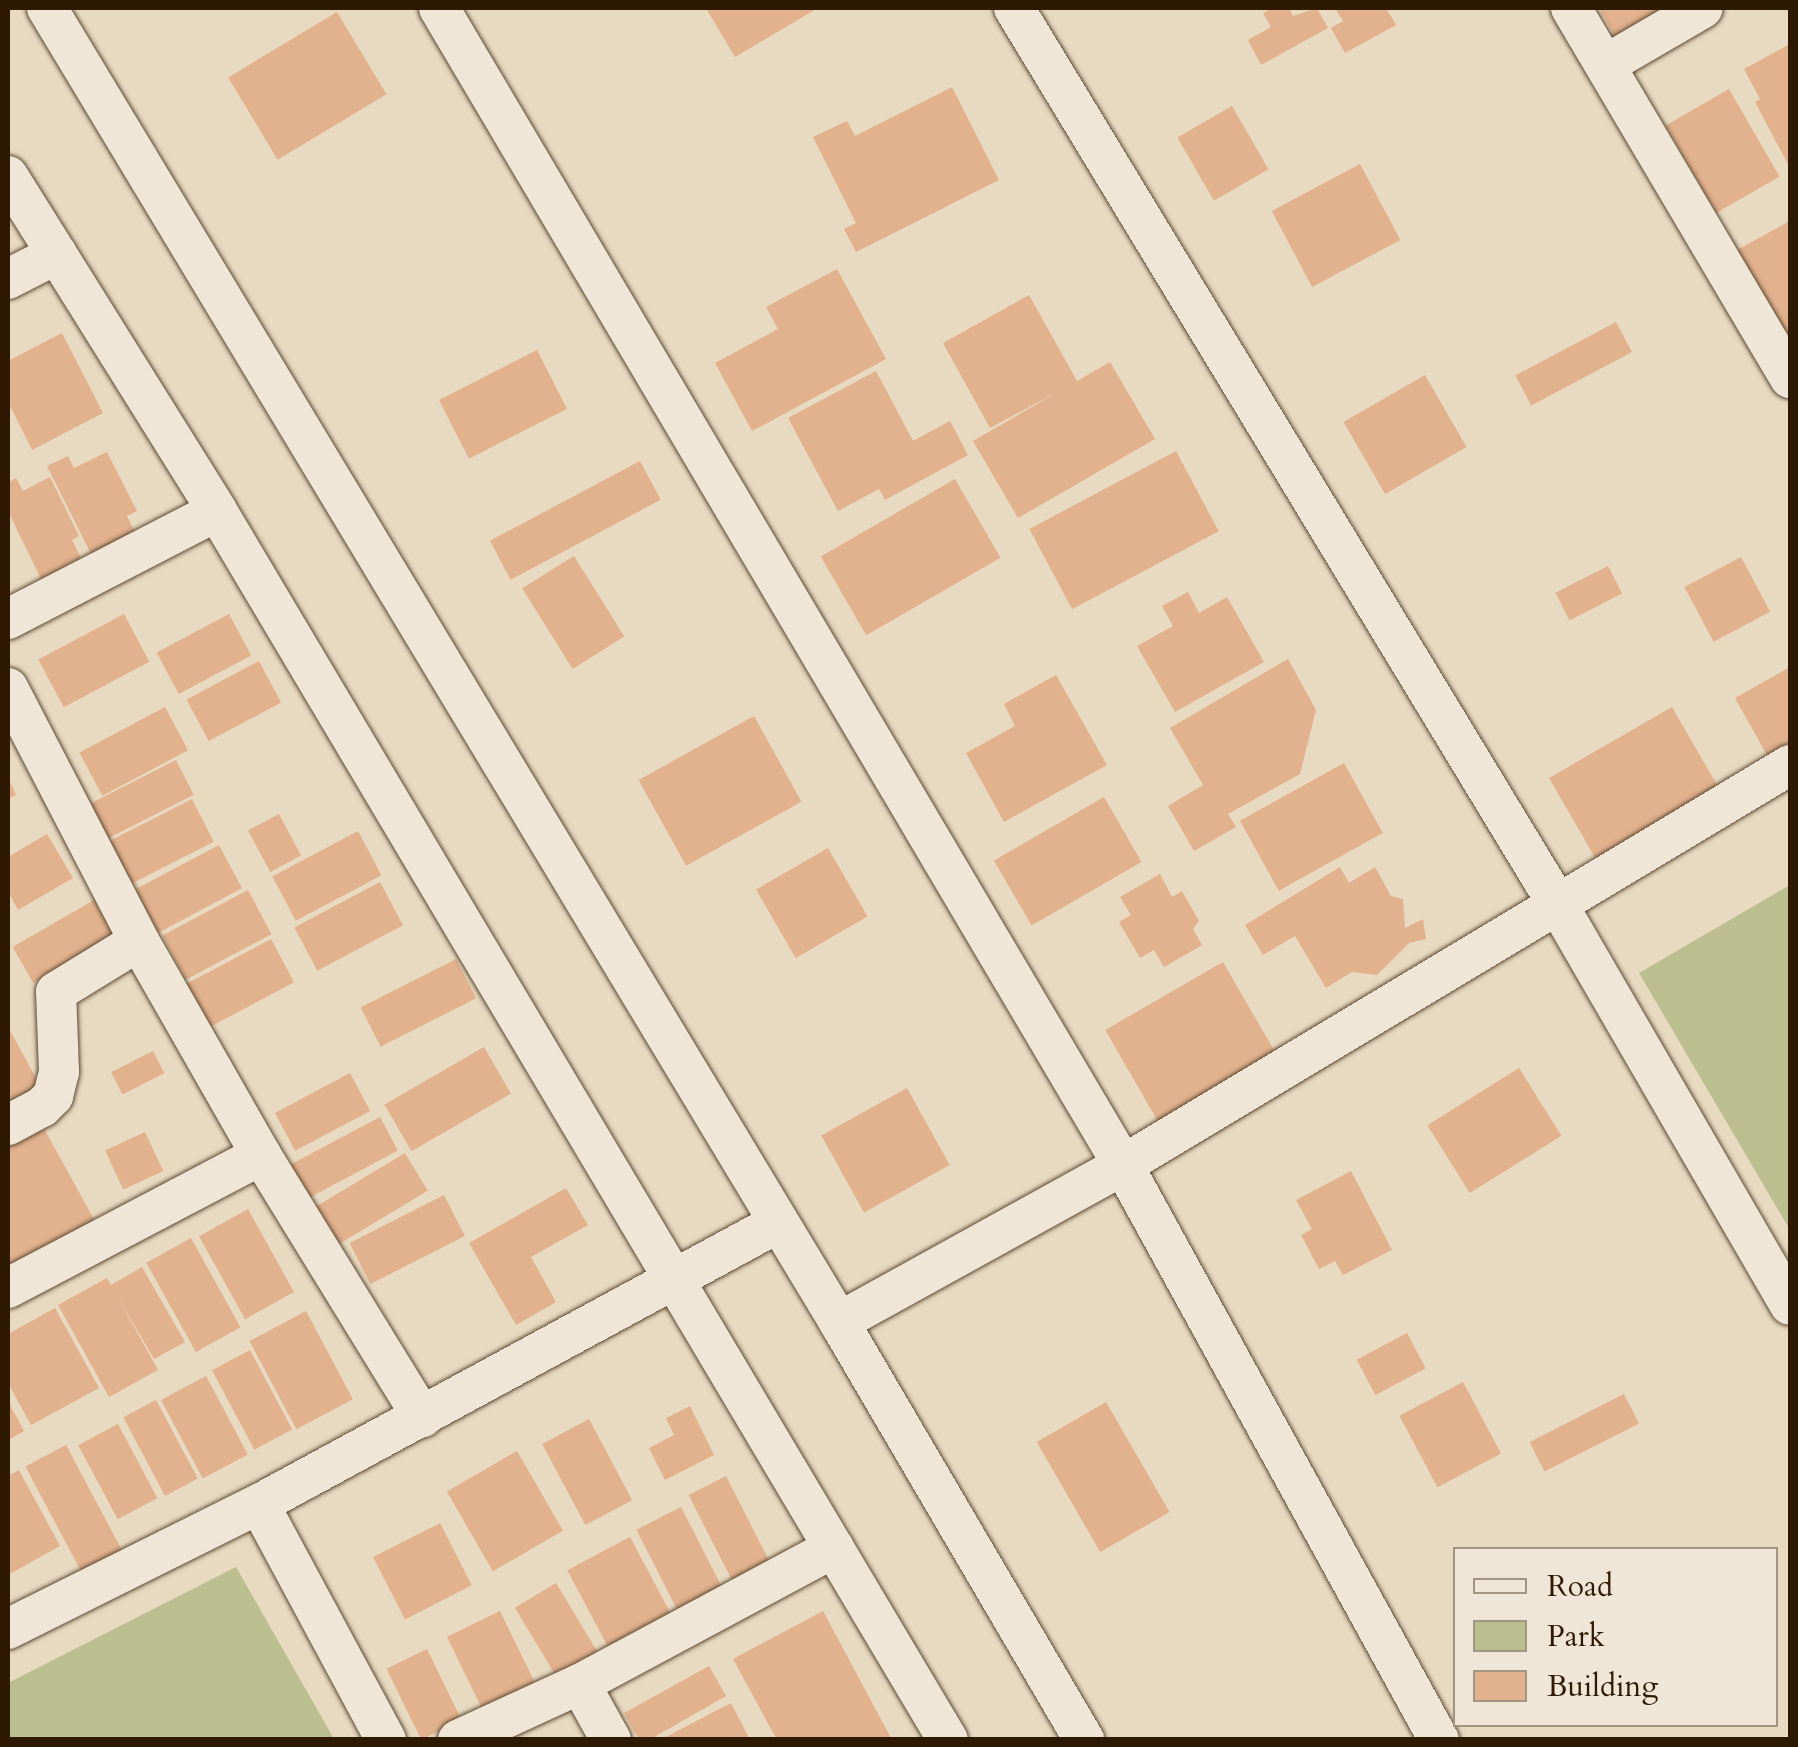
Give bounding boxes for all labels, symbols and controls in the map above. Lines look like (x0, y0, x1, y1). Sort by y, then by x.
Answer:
legend (1453, 1547, 1778, 1727)
text: Road (1547, 1566, 1613, 1607)
text: Park (1547, 1616, 1605, 1657)
text: Building (1547, 1666, 1658, 1707)

